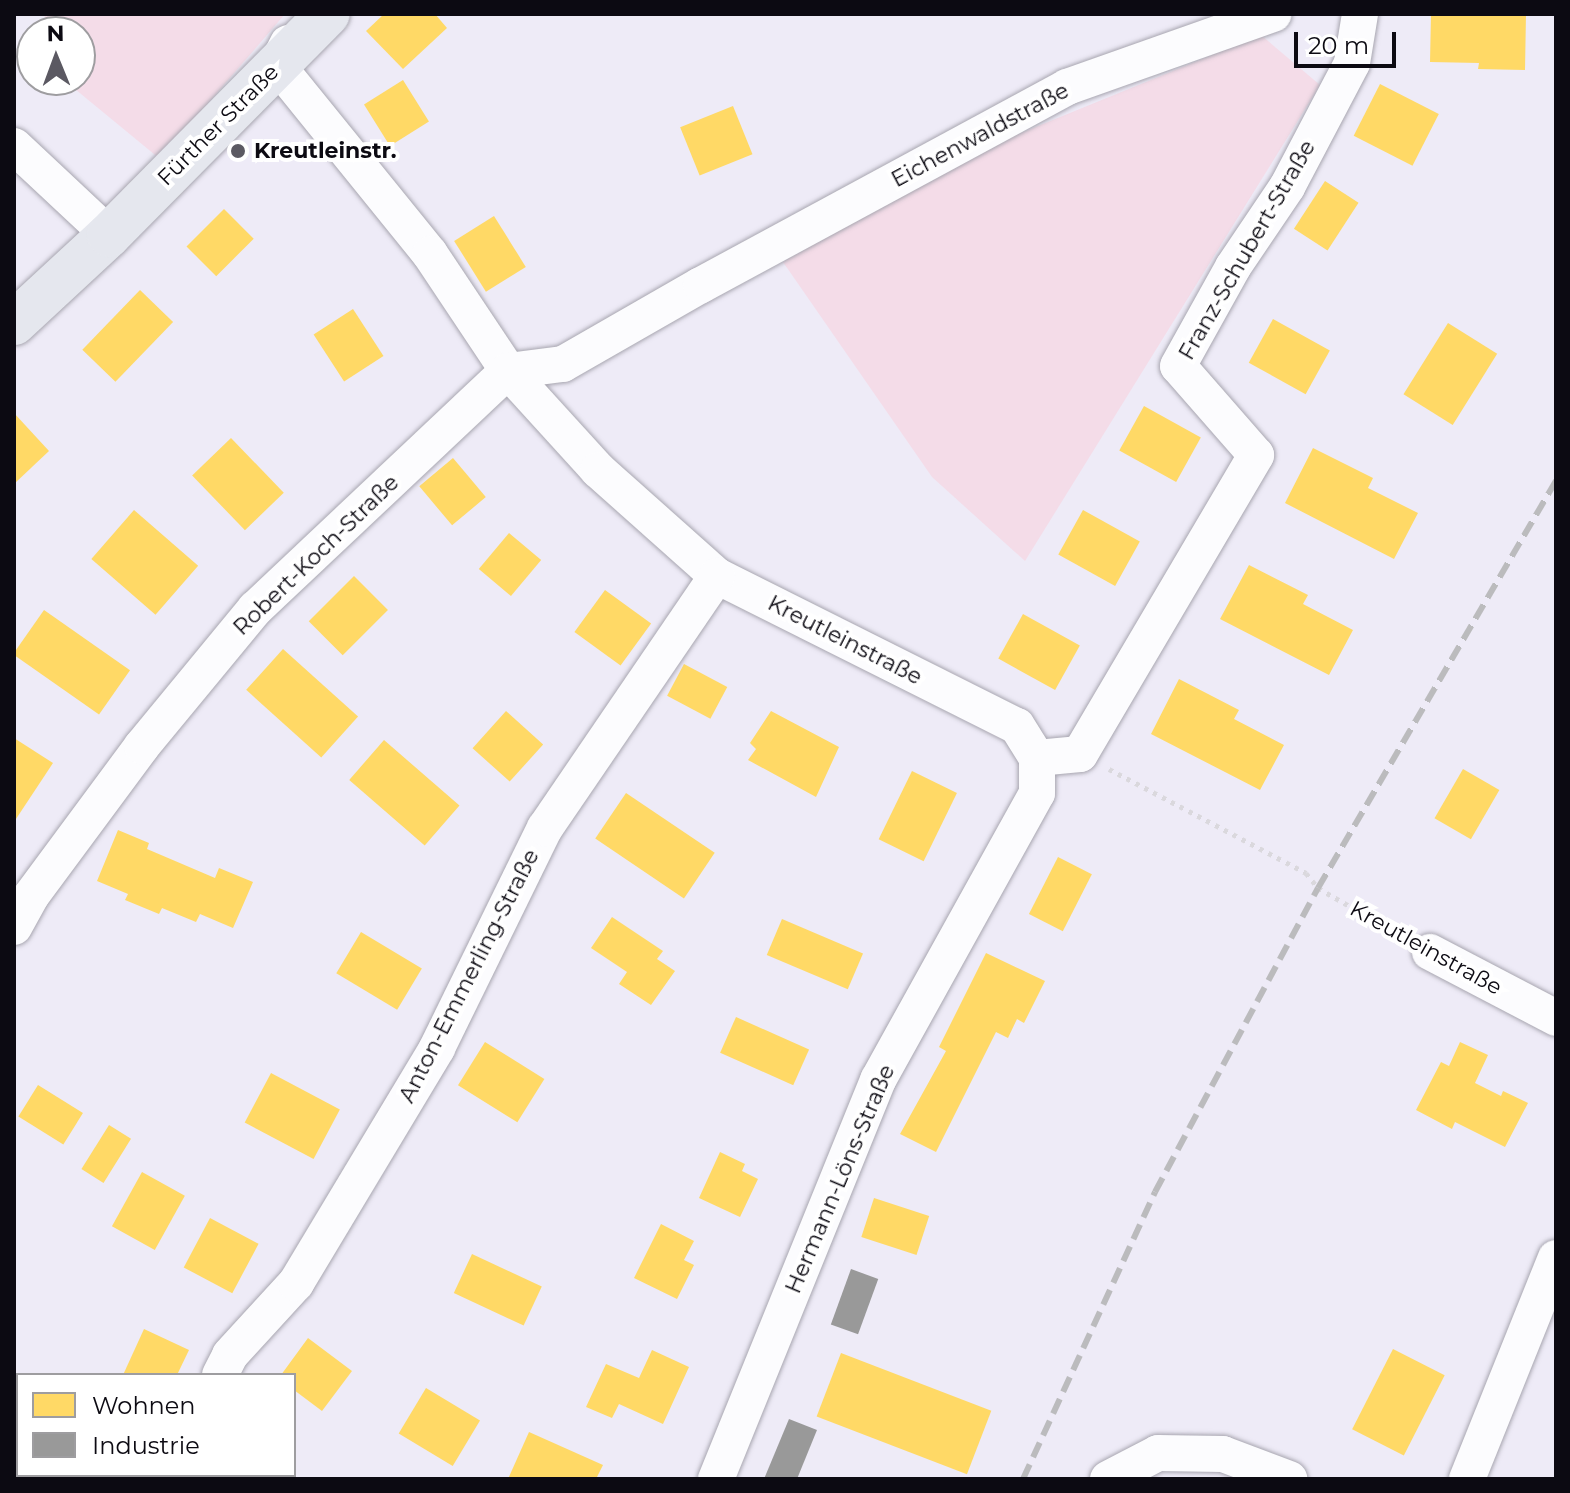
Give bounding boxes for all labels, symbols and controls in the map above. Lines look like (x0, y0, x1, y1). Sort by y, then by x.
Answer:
north arrow (16, 16, 96, 96)
scale bar (1298, 16, 1400, 66)
text: N (46, 20, 65, 47)
text: 20 m (1308, 31, 1369, 60)
street label: Fürther Straße (152, 59, 284, 191)
street label: Eichenwaldstraße (887, 77, 1073, 193)
street label: Franz-Schubert-Straße (1173, 135, 1321, 365)
place label: Kreutleinstr. (254, 138, 397, 164)
marker: Kreutleinstr. (229, 142, 247, 160)
street label: Robert-Koch-Straße (228, 469, 404, 641)
street label: Kreutleinstraße (763, 590, 927, 690)
street label: Anton-Emmerling-Straße (394, 845, 544, 1107)
street label: Kreutleinstraße (1345, 895, 1507, 1001)
street label: Hermann-Löns-Straße (780, 1061, 900, 1297)
legend (16, 1373, 296, 1477)
text: Wohnen (92, 1391, 196, 1420)
text: Industrie (92, 1431, 200, 1460)

